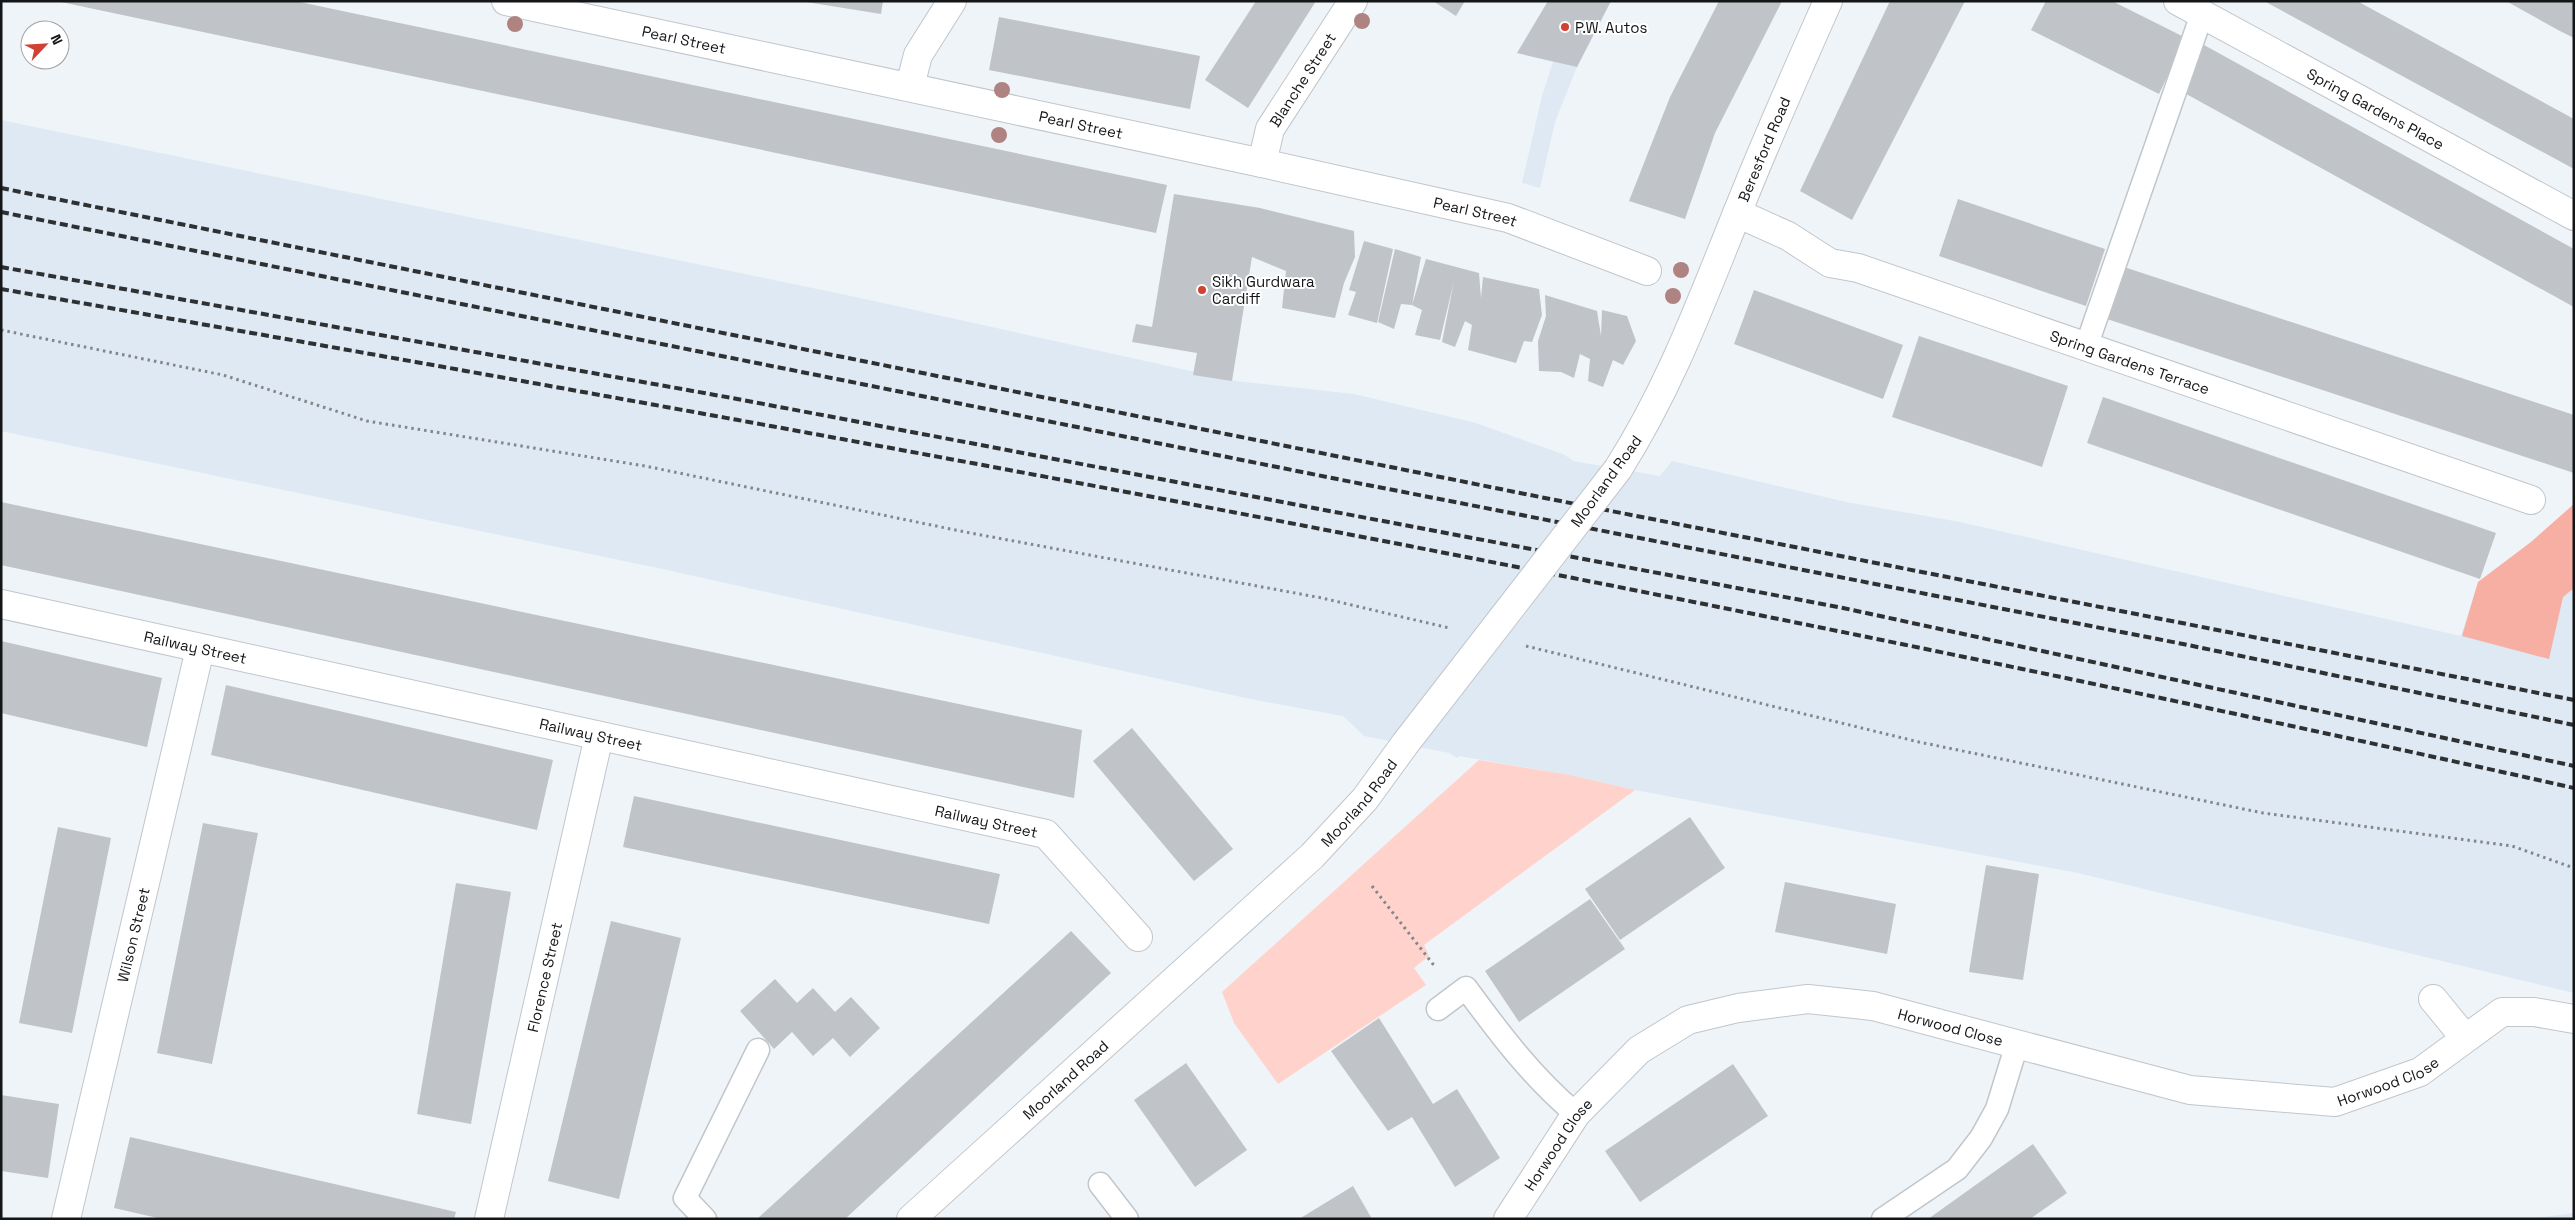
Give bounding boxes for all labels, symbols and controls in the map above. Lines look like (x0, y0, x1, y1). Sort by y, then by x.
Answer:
place label: P.W. Autos (1575, 18, 1647, 37)
north arrow (20, 20, 70, 70)
street label: Pearl Street (640, 21, 728, 57)
marker: P.W. Autos (1559, 21, 1571, 33)
street label: Blanche Street (1265, 29, 1340, 130)
text: N (47, 31, 67, 48)
street label: Spring Gardens Place (2304, 63, 2448, 153)
street label: Beresford Road (1733, 94, 1794, 204)
street label: Pearl Street (1037, 106, 1125, 142)
street label: Pearl Street (1432, 192, 1520, 230)
place label: Sikh Gurdwara Cardiff (1212, 272, 1315, 308)
marker: Sikh Gurdwara Cardiff (1196, 284, 1208, 296)
street label: Spring Gardens Terrace (2048, 325, 2212, 398)
street label: Moorland Road (1566, 431, 1646, 531)
street label: Railway Street (142, 626, 249, 667)
street label: Railway Street (538, 713, 644, 754)
street label: Moorland Road (1316, 755, 1401, 850)
street label: Railway Street (933, 800, 1040, 841)
street label: Wilson Street (113, 885, 153, 984)
street label: Florence Street (522, 920, 566, 1034)
street label: Horwood Close (1896, 1004, 2005, 1050)
street label: Moorland Road (1018, 1036, 1112, 1123)
street label: Horwood Close (2334, 1052, 2442, 1110)
street label: Horwood Close (1520, 1094, 1596, 1194)

